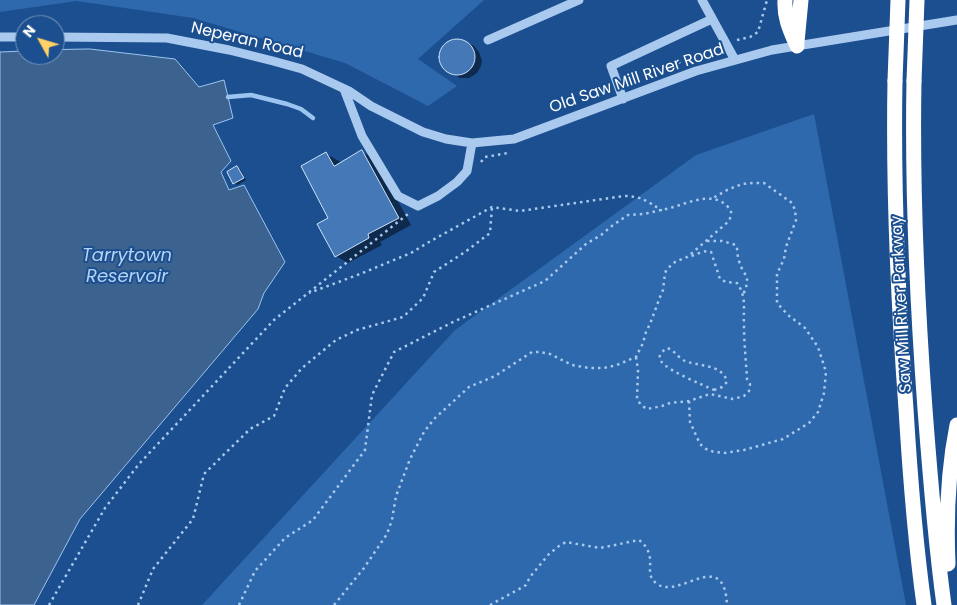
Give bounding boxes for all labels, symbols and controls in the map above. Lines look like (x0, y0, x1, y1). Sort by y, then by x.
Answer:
north arrow (15, 15, 65, 65)
street label: Neperan Road (189, 19, 305, 63)
text: N (18, 21, 40, 42)
street label: Old Saw Mill River Road (547, 40, 727, 118)
street label: Saw Mill River Parkway (888, 215, 916, 393)
water label: Tarrytown Reservoir (82, 245, 172, 288)

